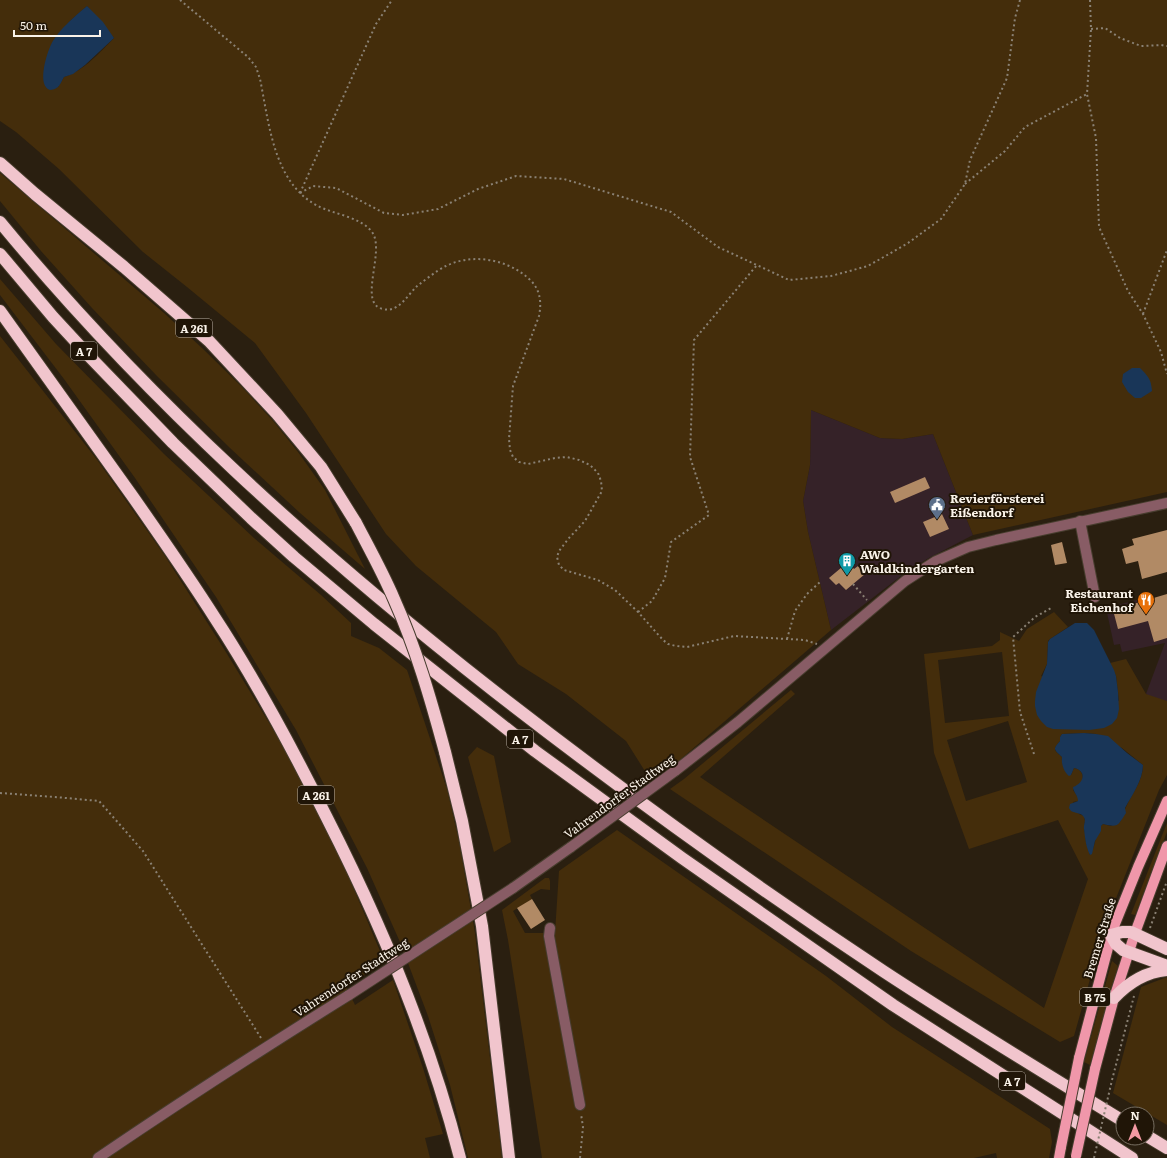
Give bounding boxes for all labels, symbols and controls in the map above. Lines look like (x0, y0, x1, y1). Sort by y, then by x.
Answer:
scale bar (14, 12, 100, 38)
text: 50 m (20, 16, 47, 34)
road number: A 261 (176, 319, 212, 337)
road number: A 7 (71, 342, 97, 360)
place label: Revierförsterei Eißendorf (950, 489, 1045, 521)
public building icon: Revierförsterei Eißendorf (927, 495, 947, 520)
place label: AWO Waldkindergarten (860, 545, 975, 577)
building icon: AWO Waldkindergarten (837, 551, 857, 576)
place label: Restaurant Eichenhof (1065, 584, 1135, 616)
restaurant icon: Restaurant Eichenhof (1136, 590, 1156, 615)
road number: A 7 (507, 730, 533, 748)
street label: Vahrendorfer Stadtweg (560, 749, 679, 843)
road number: A 261 (298, 786, 334, 804)
street label: Bremer Straße (1078, 895, 1120, 981)
street label: Vahrendorfer Stadtweg (290, 933, 412, 1021)
road number: B 75 (1080, 988, 1110, 1006)
road number: A 7 (999, 1072, 1025, 1090)
north arrow (1115, 1106, 1155, 1146)
text: N (1130, 1107, 1140, 1123)

